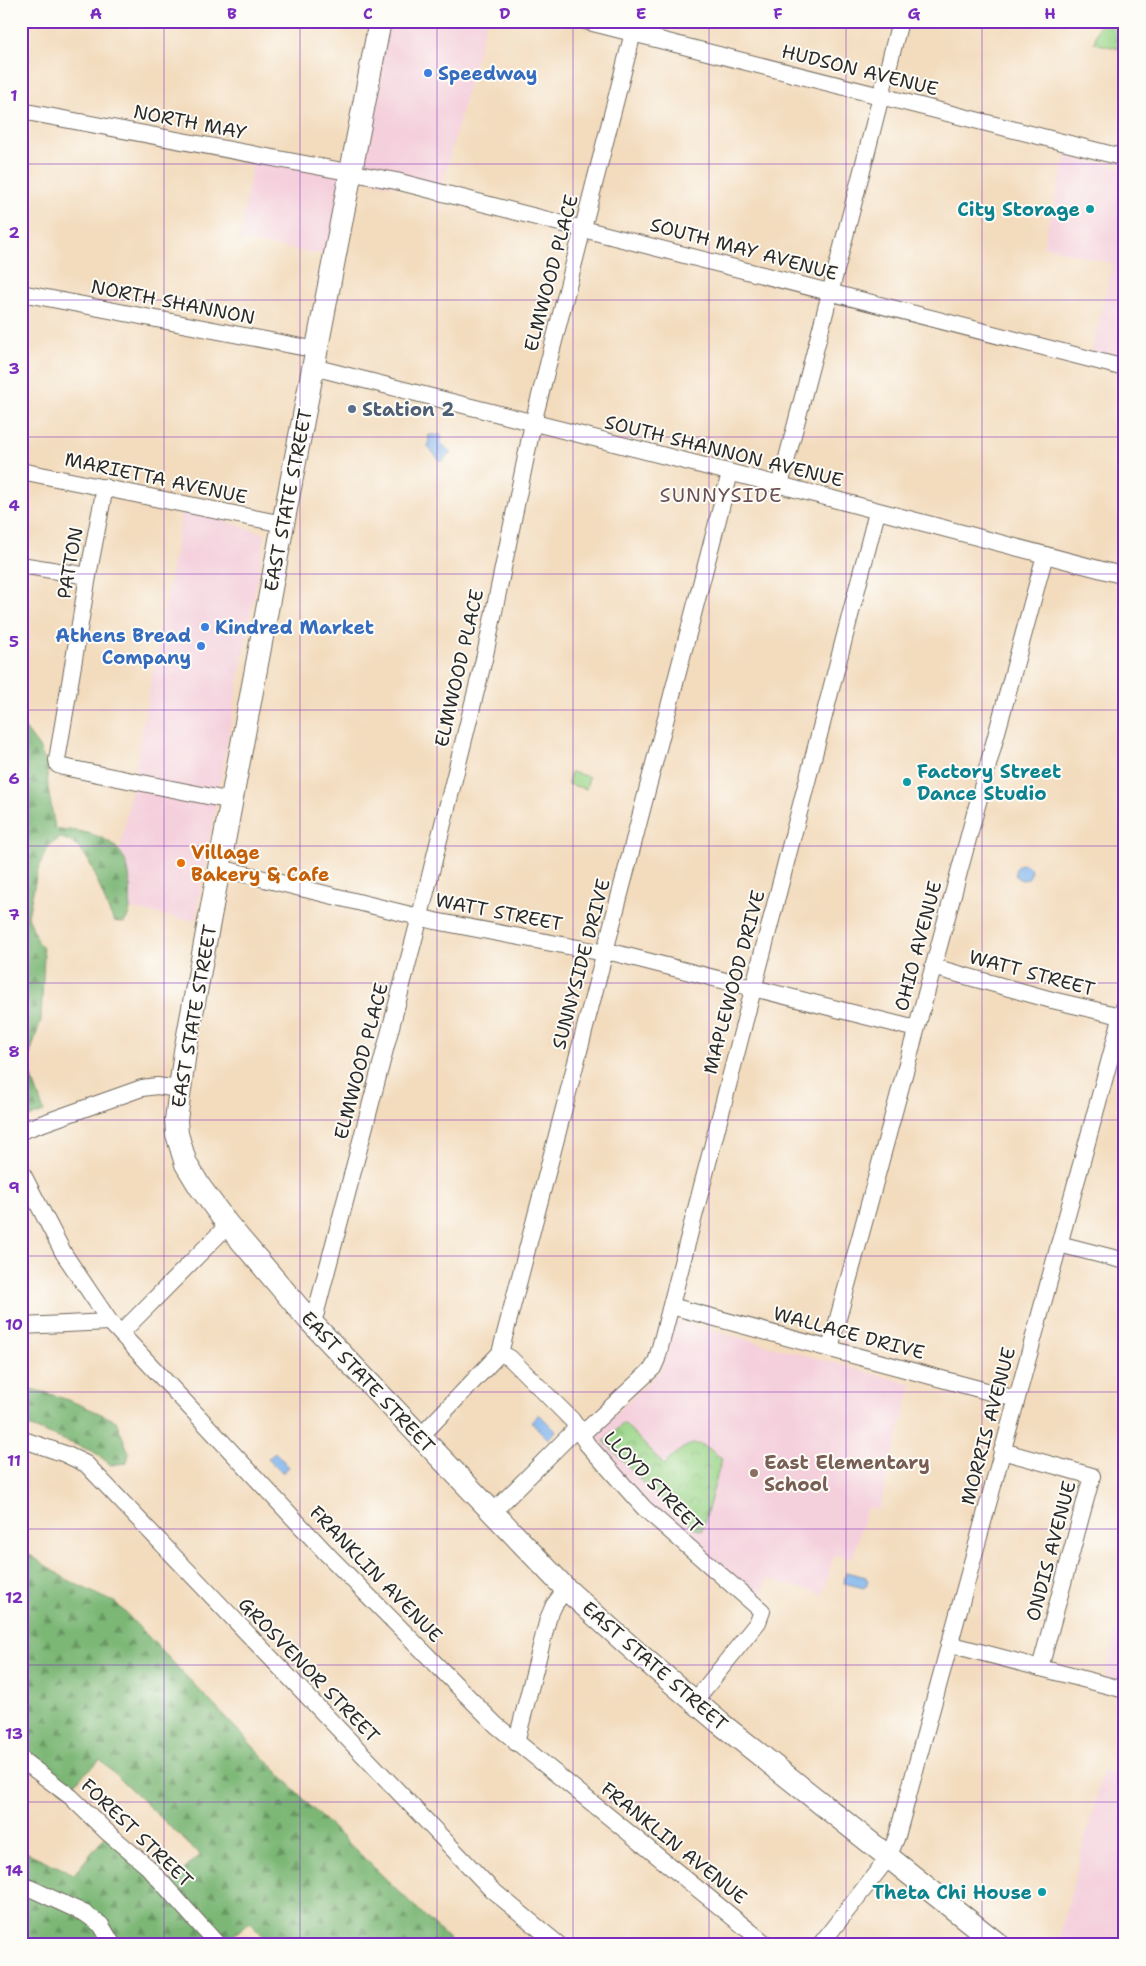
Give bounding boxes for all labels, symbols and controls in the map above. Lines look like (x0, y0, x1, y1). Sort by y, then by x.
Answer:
text: A (90, 3, 102, 24)
text: B (227, 3, 237, 24)
text: C (363, 3, 373, 24)
text: D (499, 3, 511, 24)
text: E (636, 3, 646, 24)
text: F (773, 3, 783, 24)
text: G (908, 3, 921, 24)
text: H (1044, 3, 1056, 24)
street label: HUDSON AVENUE (779, 38, 941, 102)
place label: Speedway (438, 61, 537, 86)
marker: Speedway (422, 67, 434, 79)
text: 1 (10, 85, 18, 106)
street label: NORTH MAY (131, 99, 249, 145)
street label: ELMWOOD PLACE (518, 192, 584, 354)
place label: City Storage (957, 197, 1080, 222)
marker: City Storage (1084, 203, 1096, 215)
street label: SOUTH MAY AVENUE (647, 212, 841, 286)
text: 2 (8, 222, 20, 243)
street label: NORTH SHANNON (89, 274, 257, 330)
text: 3 (8, 358, 20, 379)
place label: Station 2 (362, 397, 455, 422)
marker: Station 2 (346, 403, 358, 415)
street label: EAST STATE STREET (258, 406, 318, 593)
street label: SOUTH SHANNON AVENUE (602, 409, 846, 493)
street label: MARIETTA AVENUE (63, 446, 250, 510)
district label: SUNNYSIDE (660, 482, 782, 508)
text: 4 (8, 495, 20, 516)
street label: PATTON (51, 525, 89, 601)
street label: ELMWOOD PLACE (429, 586, 489, 749)
place label: Kindred Market (215, 615, 374, 640)
marker: Kindred Market (199, 621, 211, 633)
place label: Athens Bread Company (55, 623, 191, 670)
text: 5 (9, 631, 19, 652)
marker: Athens Bread Company (195, 640, 207, 652)
place label: Factory Street Dance Studio (917, 759, 1061, 806)
text: 6 (8, 768, 20, 789)
marker: Factory Street Dance Studio (901, 776, 913, 788)
place label: Village Bakery & Cafe (191, 840, 329, 887)
marker: Village Bakery & Cafe (175, 857, 187, 869)
street label: SUNNYSIDE DRIVE (546, 876, 616, 1052)
street label: OHIO AVENUE (889, 878, 947, 1014)
street label: WATT STREET (433, 887, 565, 937)
street label: MAPLEWOOD DRIVE (697, 887, 771, 1077)
text: 7 (8, 904, 20, 925)
street label: EAST STATE STREET (166, 922, 222, 1109)
street label: WATT STREET (966, 944, 1098, 1002)
street label: ELMWOOD PLACE (328, 980, 394, 1142)
text: 8 (8, 1041, 20, 1062)
text: 9 (8, 1177, 20, 1198)
street label: WALLACE DRIVE (771, 1301, 928, 1365)
street label: EAST STATE STREET (296, 1306, 441, 1458)
text: 10 (5, 1314, 23, 1335)
street label: MORRIS AVENUE (955, 1344, 1021, 1508)
street label: LLOYD STREET (598, 1425, 708, 1539)
text: 11 (7, 1450, 21, 1471)
place label: East Elementary School (764, 1450, 930, 1497)
marker: East Elementary School (748, 1467, 760, 1479)
street label: ONDIS AVENUE (1020, 1478, 1082, 1624)
street label: FRANKLIN AVENUE (304, 1500, 448, 1648)
text: 12 (5, 1587, 23, 1608)
street label: GROSVENOR STREET (233, 1592, 385, 1748)
street label: EAST STATE STREET (577, 1596, 733, 1736)
text: 13 (5, 1723, 23, 1744)
street label: FOREST STREET (76, 1773, 199, 1893)
street label: FRANKLIN AVENUE (596, 1776, 752, 1910)
text: 14 (5, 1860, 23, 1881)
place label: Theta Chi House (872, 1880, 1032, 1905)
marker: Theta Chi House (1036, 1886, 1048, 1898)

